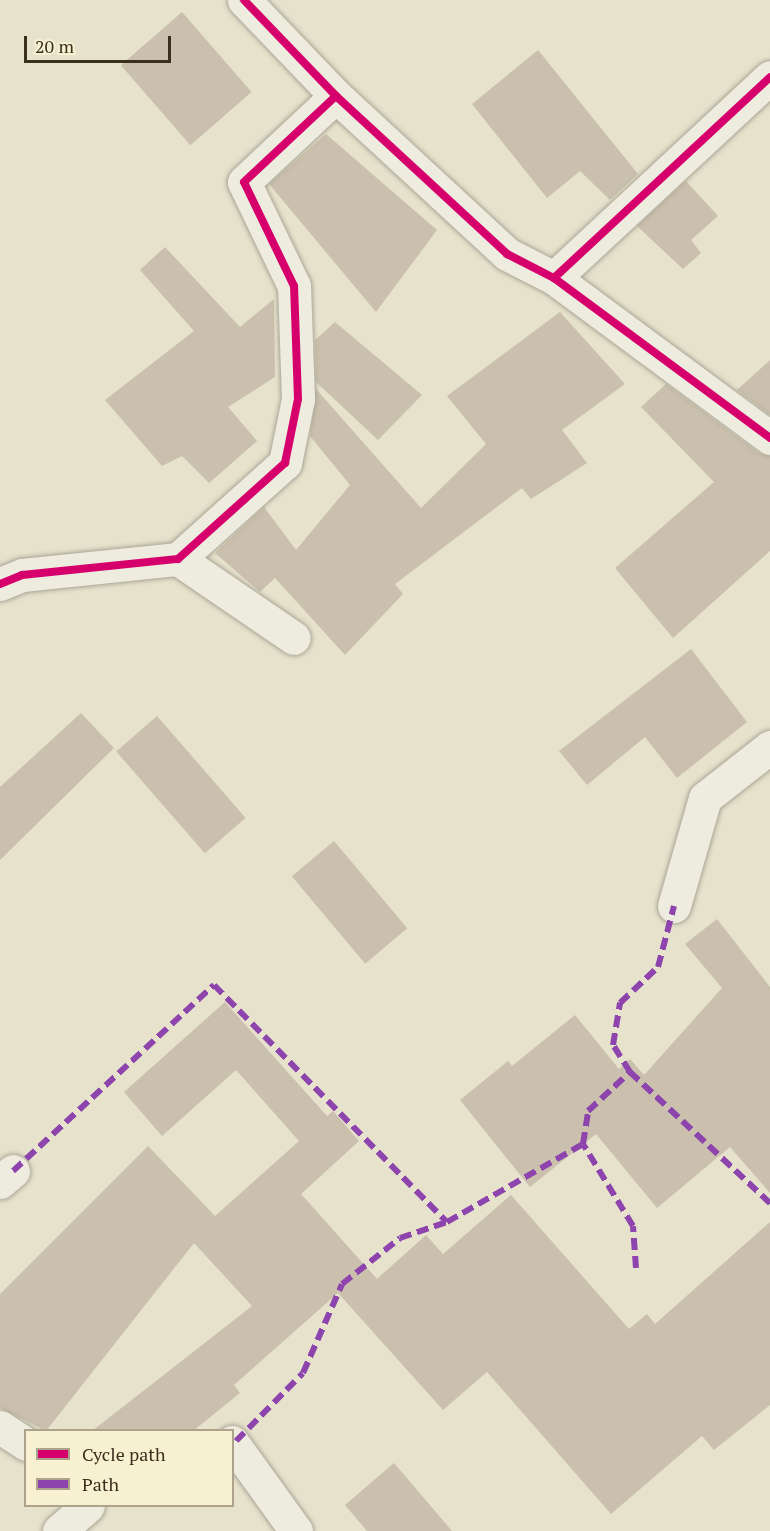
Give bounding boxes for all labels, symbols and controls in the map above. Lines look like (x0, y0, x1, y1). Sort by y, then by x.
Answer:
scale bar (27, 24, 174, 62)
text: 20 m (35, 34, 74, 58)
legend (24, 1429, 234, 1507)
text: Cycle path (82, 1442, 166, 1466)
text: Path (82, 1472, 119, 1496)

